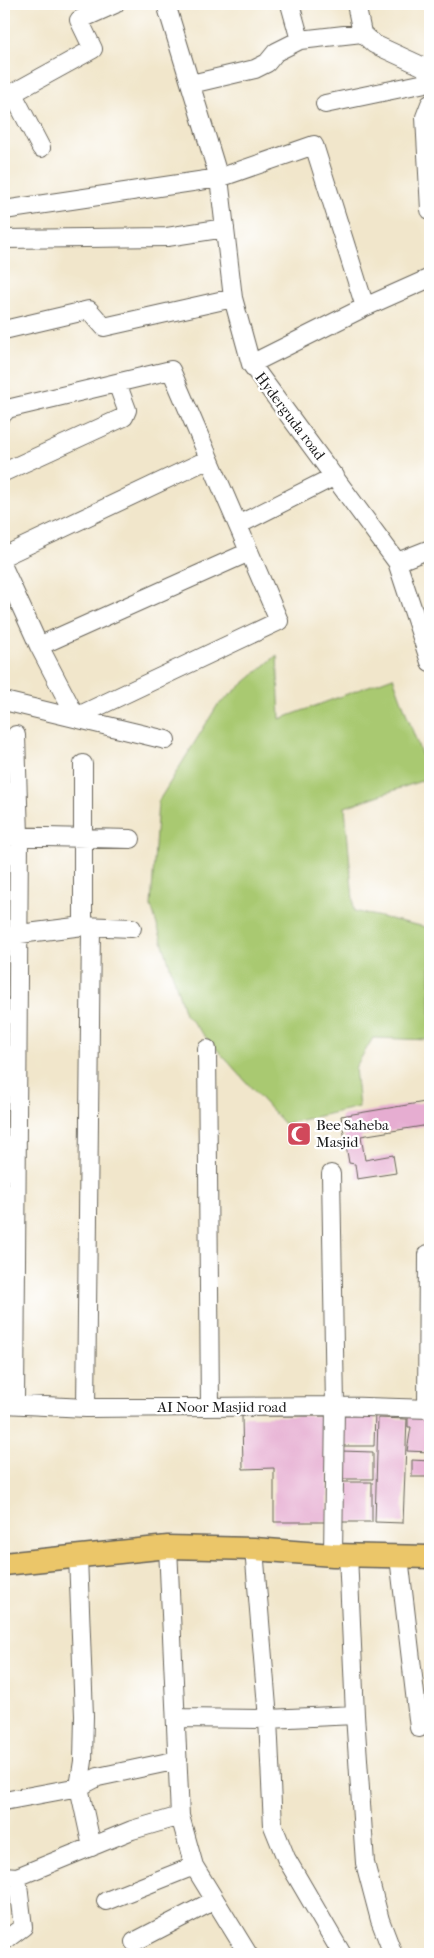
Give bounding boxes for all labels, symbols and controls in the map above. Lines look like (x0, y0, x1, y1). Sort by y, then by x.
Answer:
street label: Hyderguda road (251, 369, 329, 464)
place label: Bee Saheba Masjid (316, 1116, 390, 1151)
mosque icon: Bee Saheba Masjid (286, 1121, 312, 1147)
street label: AI Noor Masjid road (156, 1398, 288, 1416)

